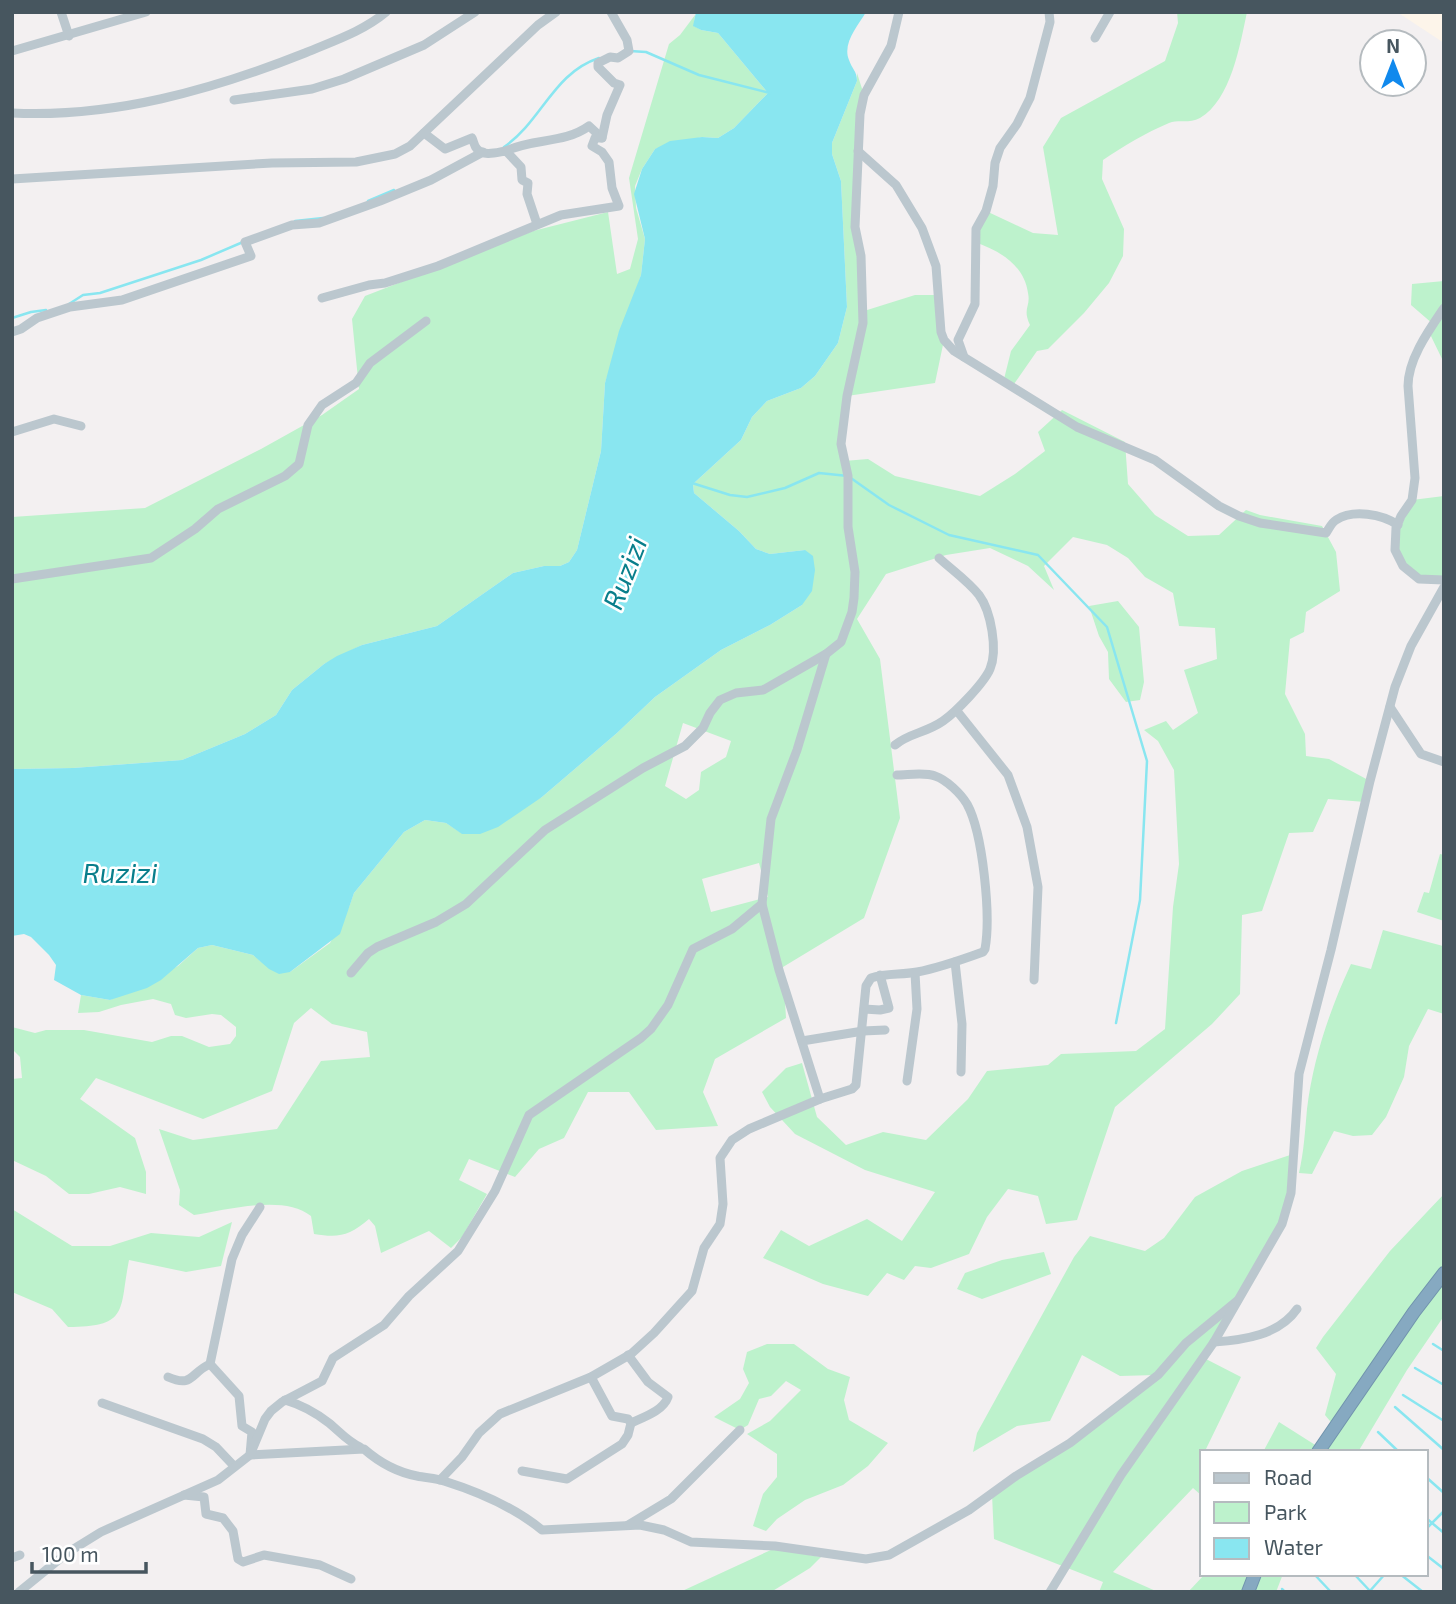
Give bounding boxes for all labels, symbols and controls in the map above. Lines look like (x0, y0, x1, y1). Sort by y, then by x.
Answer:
north arrow (1358, 28, 1428, 98)
text: N (1386, 34, 1400, 57)
water label: Ruzizi (595, 531, 653, 614)
water label: Ruzizi (82, 855, 158, 889)
legend (1200, 1450, 1428, 1576)
text: Road (1264, 1464, 1312, 1489)
text: Park (1264, 1499, 1307, 1524)
scale bar (32, 1530, 145, 1574)
text: Water (1264, 1534, 1323, 1559)
text: 100 m (42, 1541, 99, 1566)

